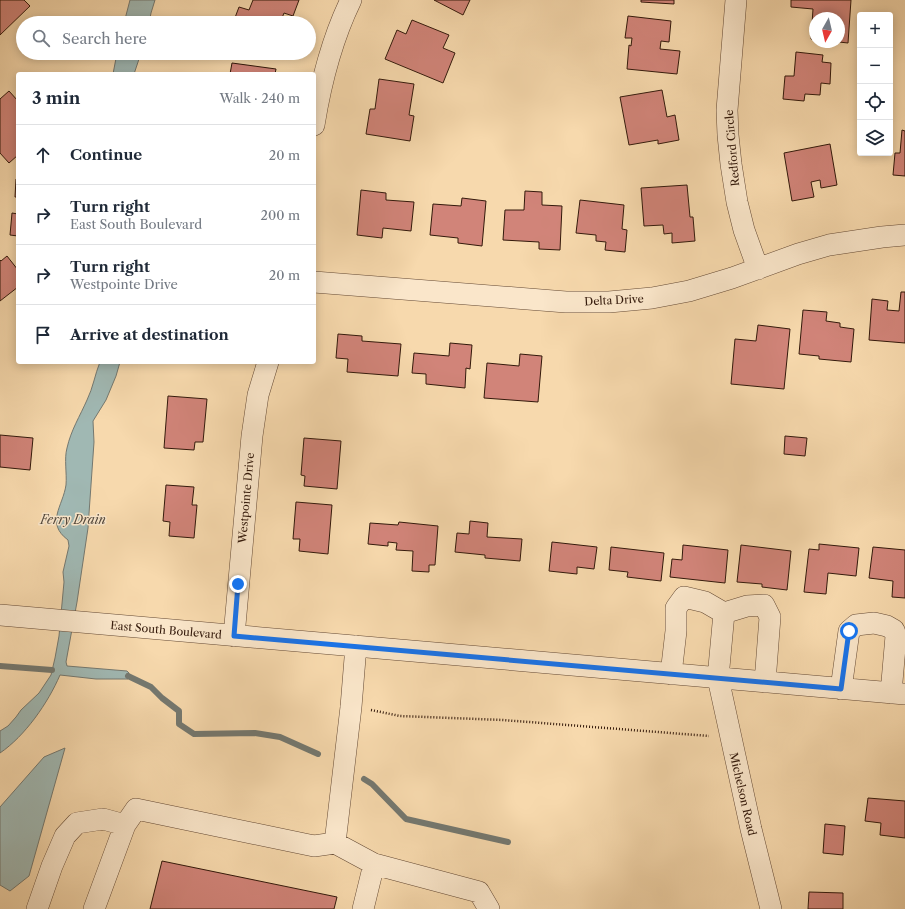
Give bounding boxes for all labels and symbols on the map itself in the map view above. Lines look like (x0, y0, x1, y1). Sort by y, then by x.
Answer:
north arrow (809, 12, 845, 48)
street label: Redford Circle (722, 109, 742, 187)
street label: Delta Drive (584, 291, 644, 309)
street label: Westpointe Drive (235, 452, 257, 545)
water label: Ferry Drain (39, 512, 106, 527)
route end (229, 575, 247, 593)
street label: East South Boulevard (110, 618, 223, 642)
route start (840, 622, 858, 640)
street label: Michelson Road (727, 751, 759, 837)

